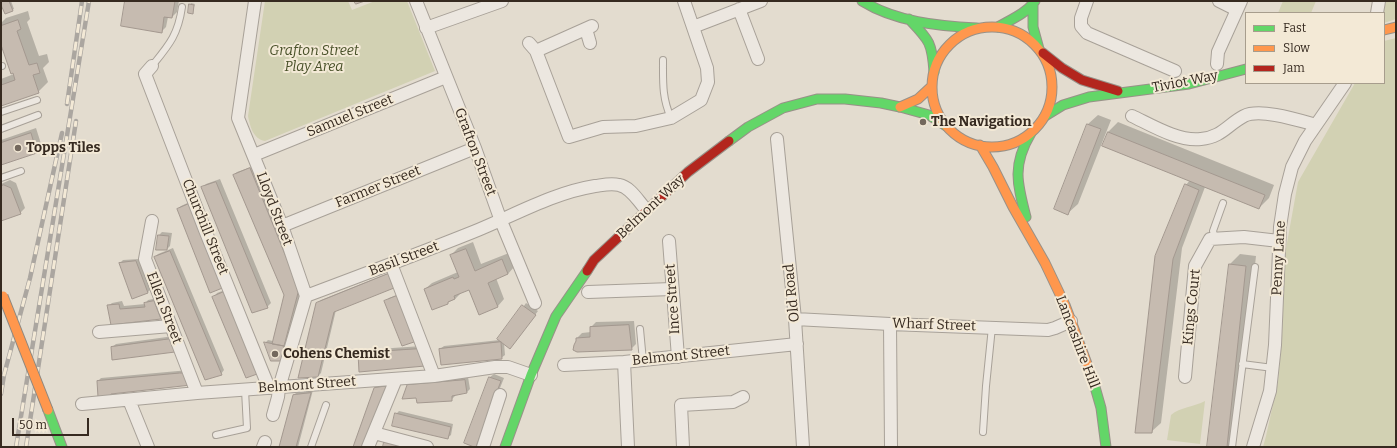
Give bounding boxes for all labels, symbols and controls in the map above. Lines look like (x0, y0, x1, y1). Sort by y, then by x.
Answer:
legend (1245, 12, 1385, 84)
text: Fast (1283, 21, 1306, 35)
text: Slow (1283, 41, 1310, 55)
park label: Grafton Street Play Area (269, 43, 359, 76)
text: Jam (1283, 61, 1305, 75)
street label: Tiviot Way (1151, 67, 1219, 97)
street label: Samuel Street (304, 91, 396, 141)
street label: Grafton Street (451, 106, 499, 198)
place label: The Navigation (931, 114, 1031, 130)
marker: The Navigation (918, 117, 928, 127)
place label: Topps Tiles (26, 140, 100, 156)
marker: Topps Tiles (13, 143, 23, 153)
street label: Farmer Street (333, 162, 423, 212)
street label: Lloyd Street (252, 170, 296, 248)
street label: Belmont Way (614, 171, 688, 243)
street label: Churchill Street (178, 177, 232, 277)
street label: Penny Lane (1269, 220, 1289, 296)
street label: Basil Street (367, 238, 441, 280)
street label: Ince Street (662, 263, 684, 335)
street label: Old Road (781, 263, 803, 323)
street label: Kings Court (1180, 268, 1204, 346)
street label: Ellen Street (143, 270, 185, 346)
street label: Lancashire Hill (1052, 293, 1102, 391)
street label: Wharf Street (892, 315, 976, 335)
street label: Belmont Street (631, 343, 731, 369)
place label: Cohens Chemist (283, 346, 390, 362)
marker: Cohens Chemist (270, 349, 280, 359)
street label: Belmont Street (257, 373, 357, 397)
scale bar (14, 410, 91, 436)
text: 50 m (19, 418, 47, 432)

